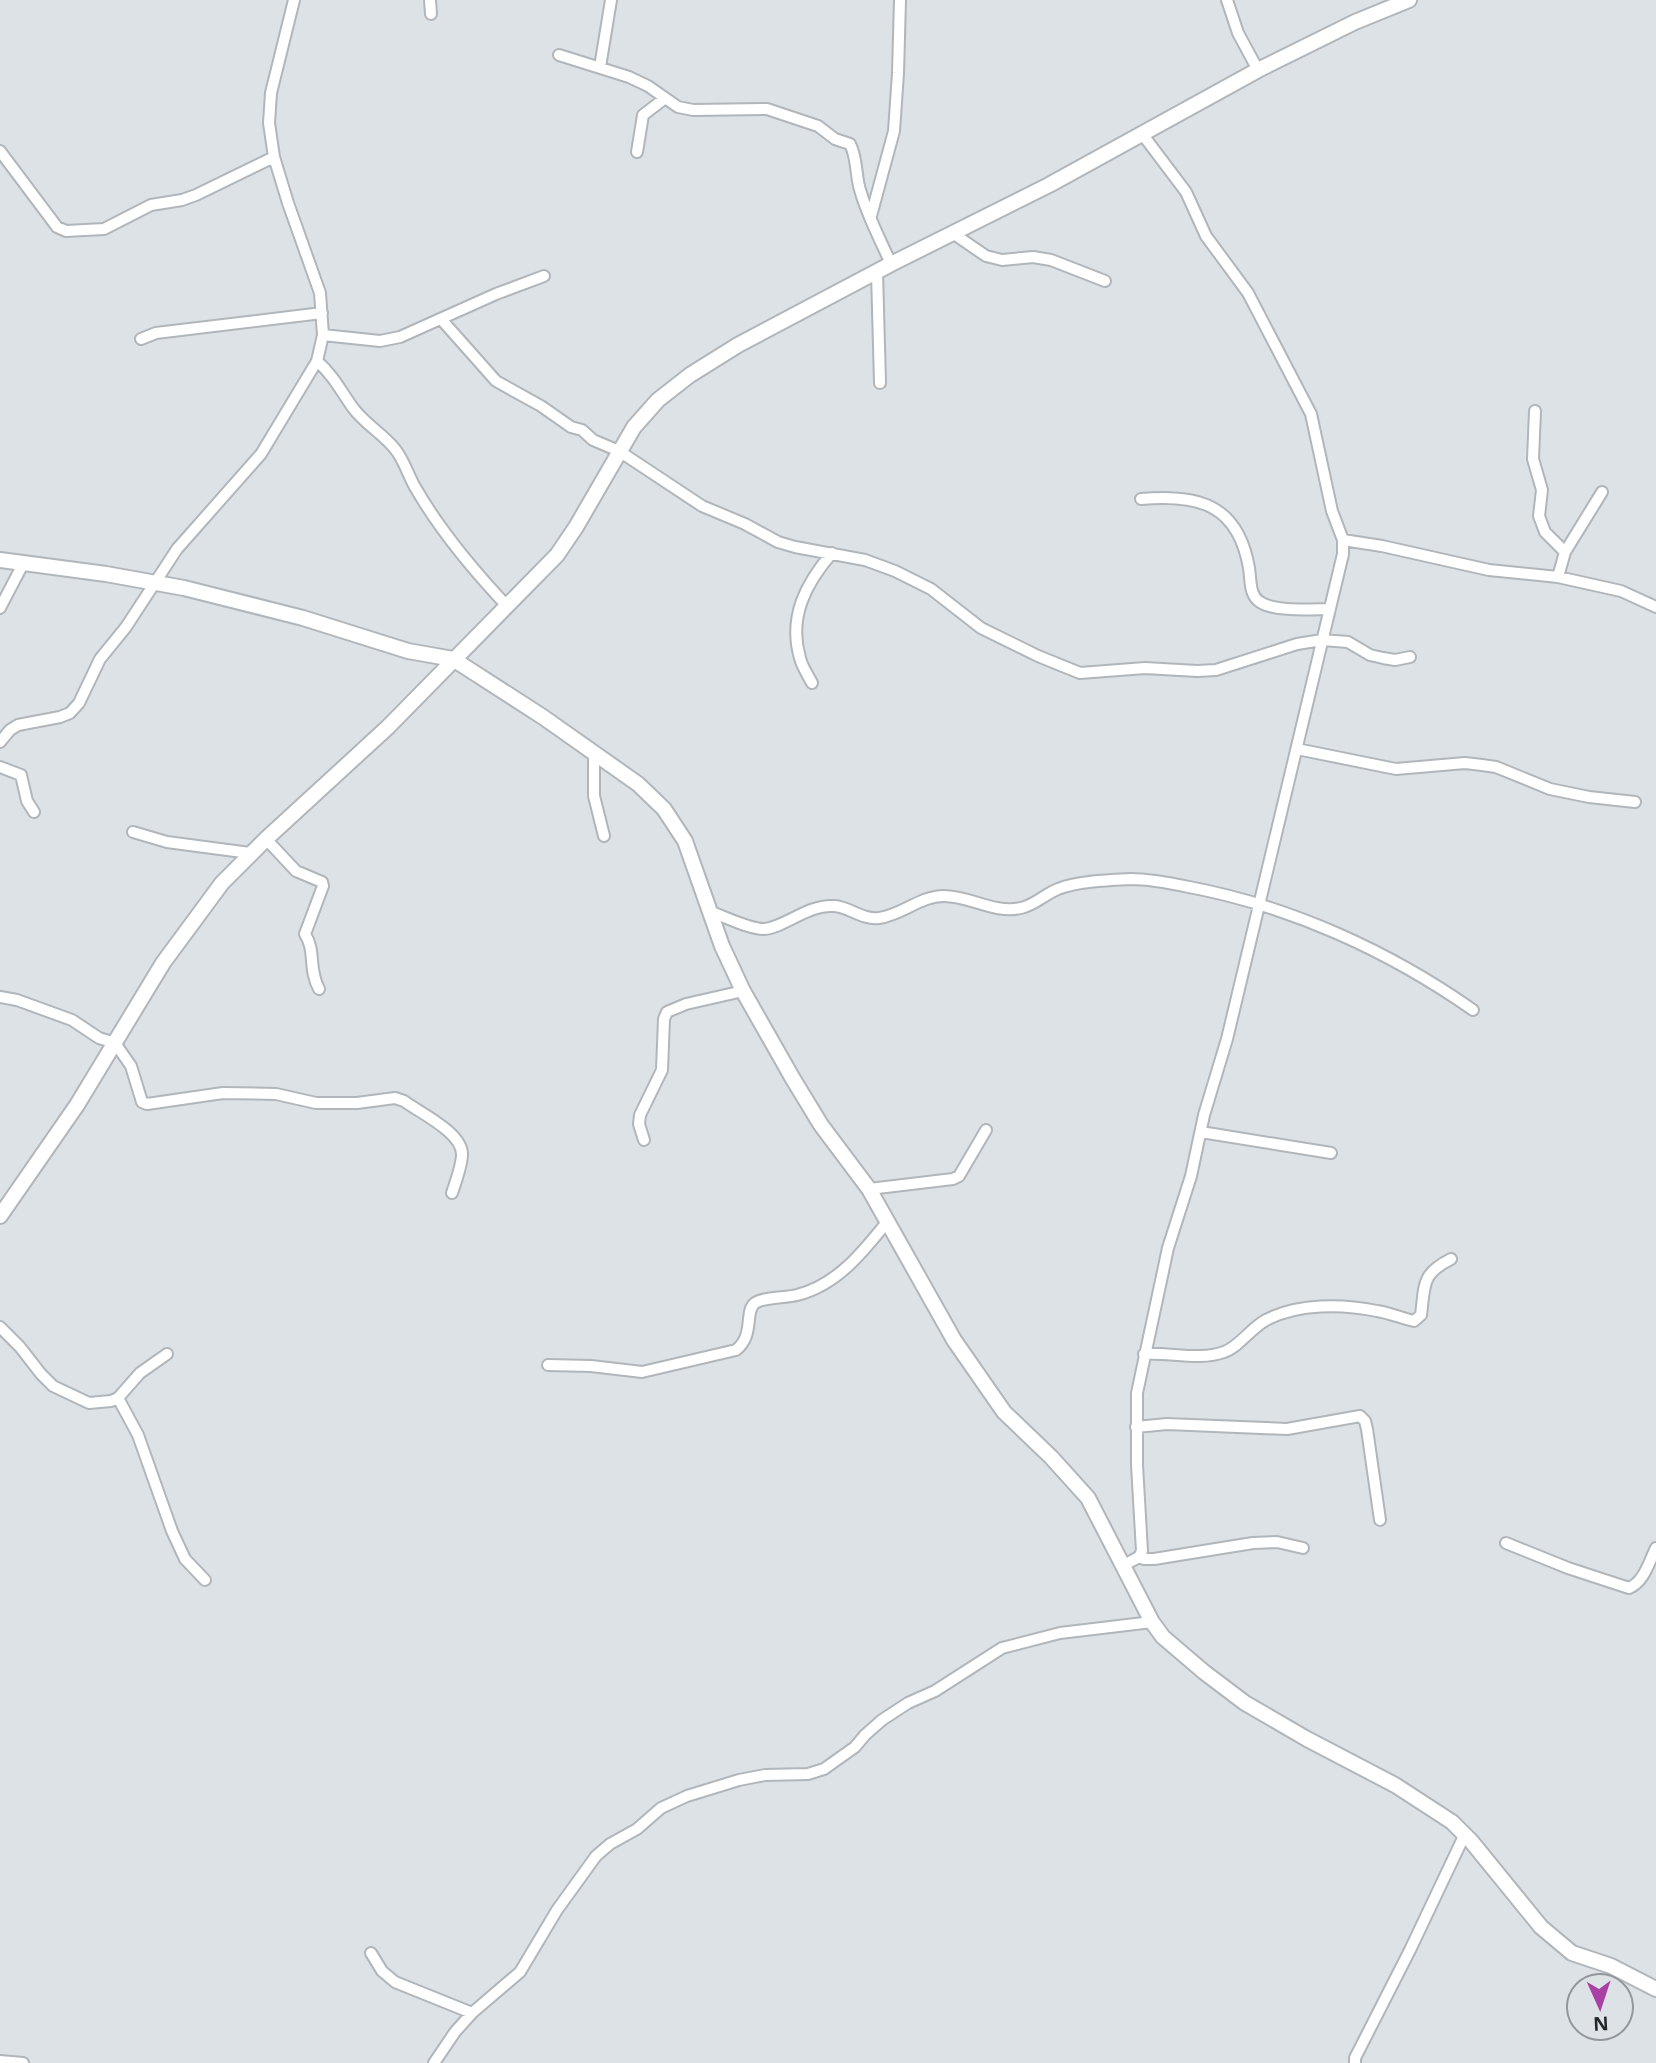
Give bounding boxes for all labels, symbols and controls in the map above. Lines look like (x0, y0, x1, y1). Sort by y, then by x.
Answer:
north arrow (1565, 1972, 1635, 2042)
text: N (1592, 2011, 1609, 2037)

